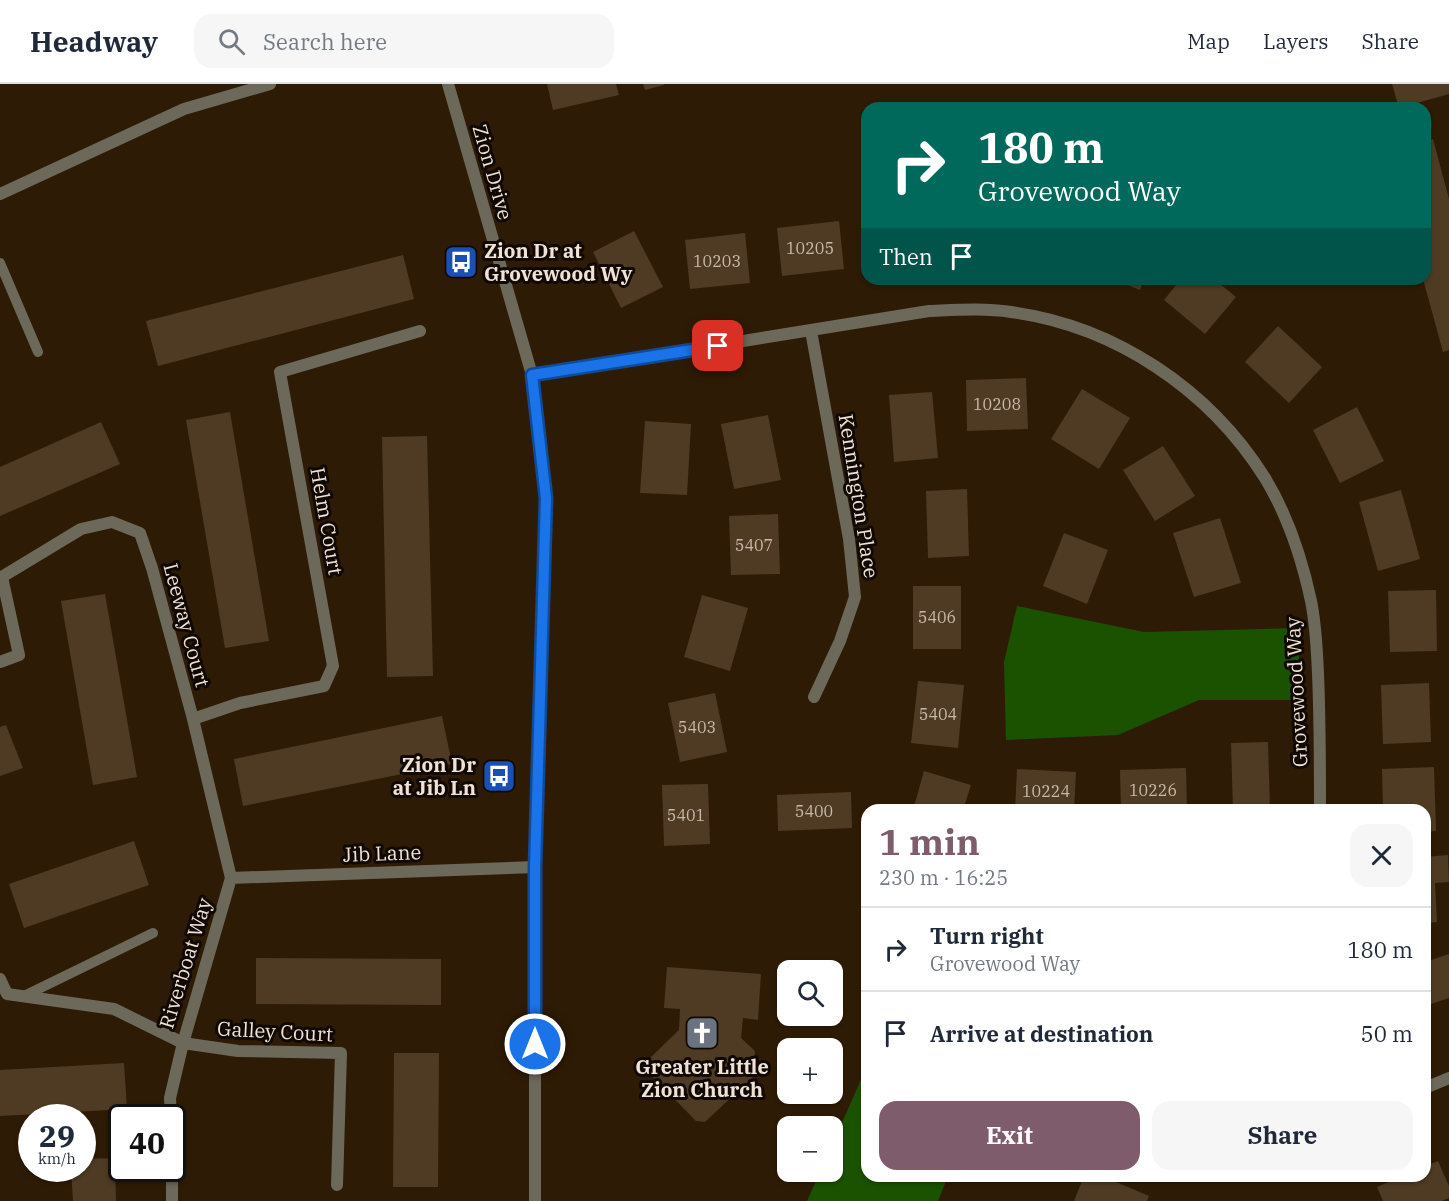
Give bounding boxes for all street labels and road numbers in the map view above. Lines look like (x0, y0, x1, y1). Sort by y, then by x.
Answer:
street label: Zion Drive (466, 121, 520, 223)
street label: Kennington Place (833, 412, 885, 580)
street label: Helm Court (304, 465, 350, 577)
street label: Leeway Court (157, 560, 217, 690)
street label: Grovewood Way (1279, 616, 1313, 768)
street label: Jib Lane (342, 838, 422, 868)
street label: Riverboat Way (152, 894, 218, 1032)
street label: Galley Court (216, 1014, 334, 1048)

